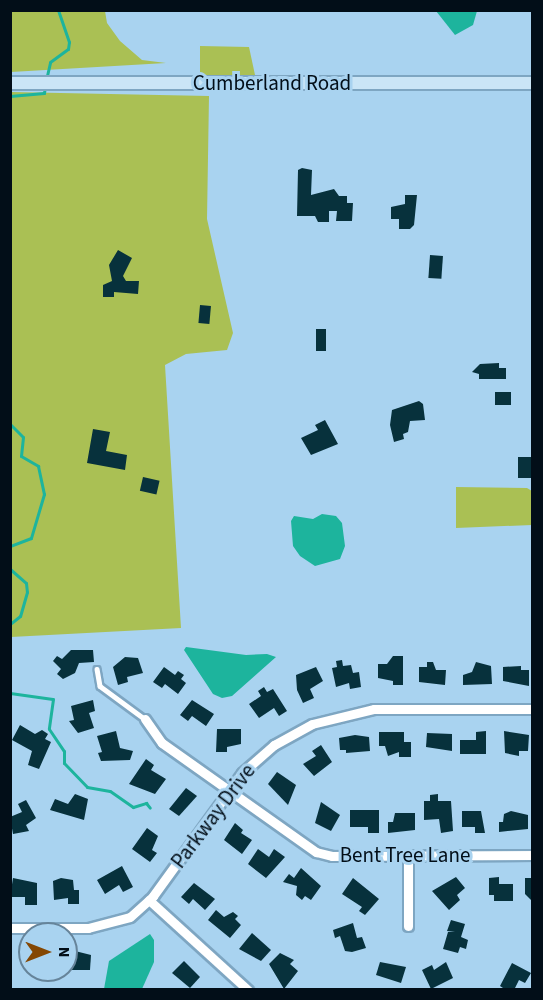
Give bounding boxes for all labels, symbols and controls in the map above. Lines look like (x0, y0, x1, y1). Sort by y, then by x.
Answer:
street label: Cumberland Road (193, 70, 351, 96)
street label: Parkway Drive (166, 759, 260, 873)
street label: Bent Tree Lane (340, 842, 470, 868)
north arrow (18, 922, 78, 982)
text: N (53, 947, 75, 957)

